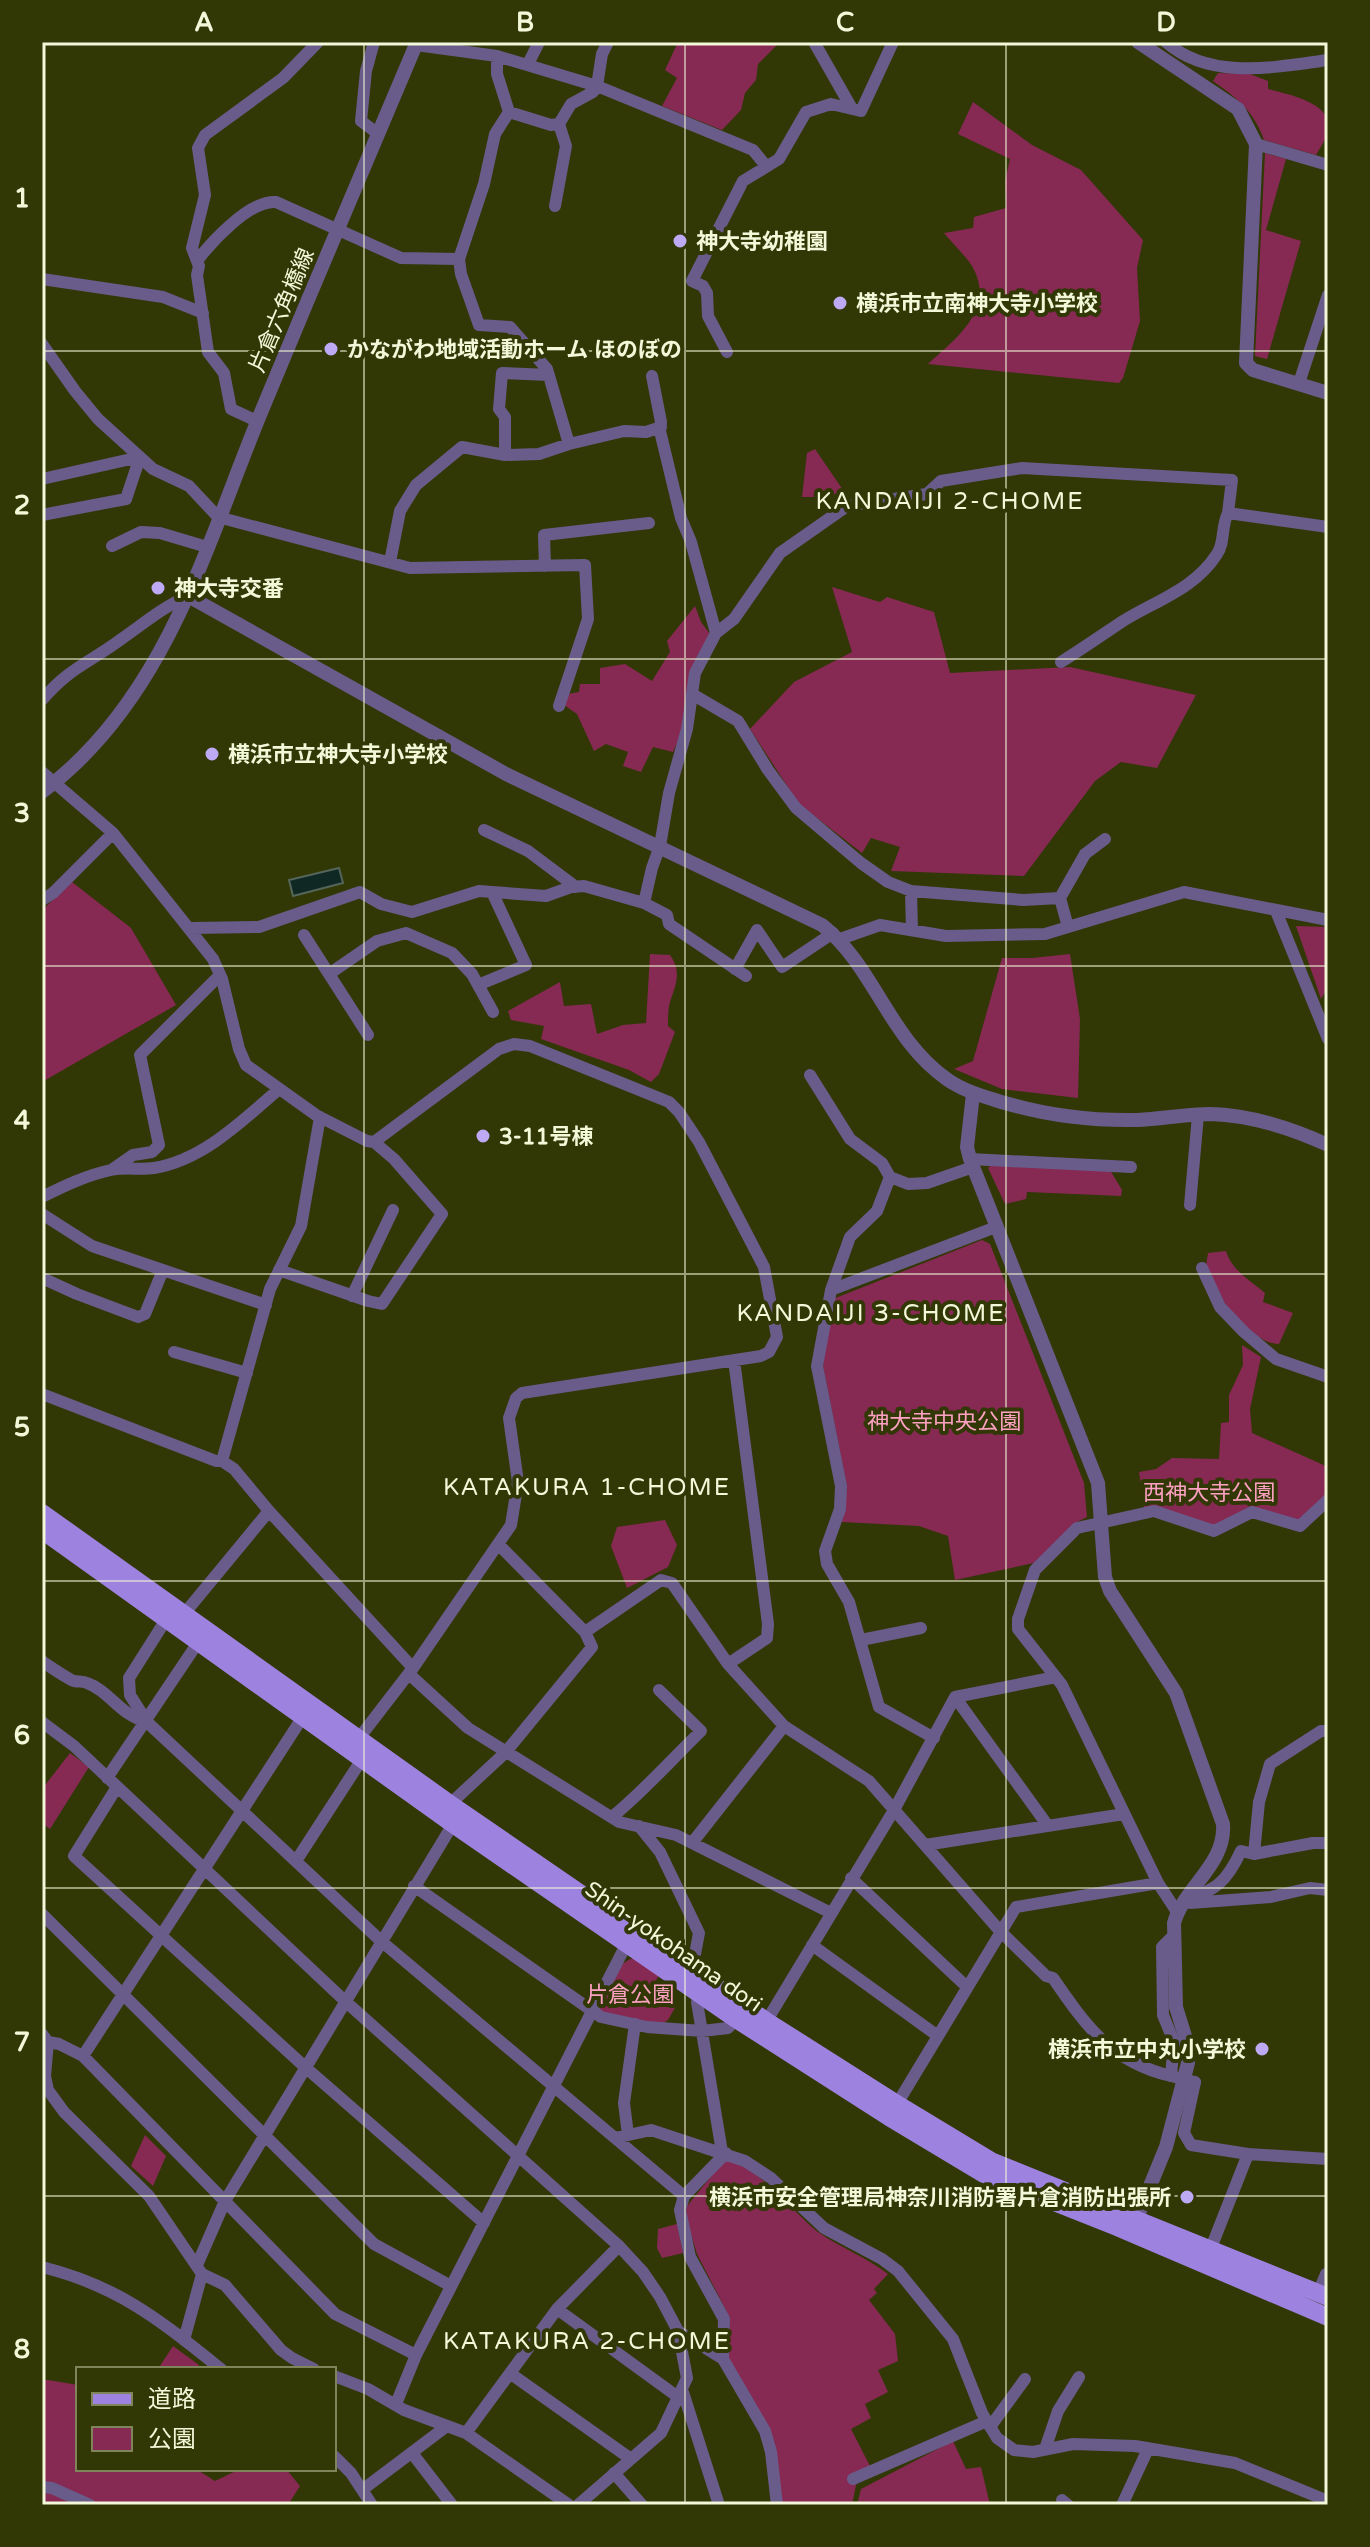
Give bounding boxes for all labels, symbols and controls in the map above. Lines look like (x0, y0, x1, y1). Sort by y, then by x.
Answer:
text: A (194, 7, 214, 38)
text: B (516, 7, 534, 38)
text: C (836, 7, 854, 38)
text: D (1156, 7, 1176, 38)
text: 1 (14, 183, 30, 214)
place label: 神大寺幼稚園 (696, 229, 828, 255)
marker: 神大寺幼稚園 (671, 232, 689, 250)
street label: 片倉六角橋線 (244, 245, 320, 376)
place label: 横浜市立南神大寺小学校 (856, 291, 1098, 317)
marker: 横浜市立南神大寺小学校 (831, 294, 849, 312)
place label: かながわ地域活動ホーム ほのぼの (347, 337, 682, 363)
marker: かながわ地域活動ホーム ほのぼの (322, 340, 340, 358)
district label: KANDAIJI 2-CHOME (815, 487, 1085, 516)
text: 2 (14, 490, 30, 521)
place label: 神大寺交番 (174, 576, 284, 602)
marker: 神大寺交番 (149, 579, 167, 597)
place label: 横浜市立神大寺小学校 (228, 742, 448, 768)
marker: 横浜市立神大寺小学校 (203, 745, 221, 763)
text: 3 (14, 798, 30, 829)
text: 4 (14, 1105, 30, 1136)
place label: 3-11号棟 (499, 1124, 593, 1150)
marker: 3-11号棟 (474, 1127, 492, 1145)
district label: KANDAIJI 3-CHOME (736, 1299, 1006, 1328)
park label: 神大寺中央公園 (867, 1409, 1021, 1435)
text: 5 (14, 1412, 30, 1443)
district label: KATAKURA 1-CHOME (443, 1473, 731, 1502)
park label: 西神大寺公園 (1143, 1480, 1275, 1506)
text: 6 (14, 1720, 30, 1751)
street label: Shin-yokohama dori (580, 1876, 767, 2018)
park label: 片倉公園 (586, 1982, 674, 2008)
text: 7 (14, 2027, 30, 2058)
place label: 横浜市立中丸小学校 (1048, 2037, 1246, 2063)
marker: 横浜市立中丸小学校 (1253, 2040, 1271, 2058)
place label: 横浜市安全管理局神奈川消防署片倉消防出張所 (709, 2185, 1171, 2211)
marker: 横浜市安全管理局神奈川消防署片倉消防出張所 (1178, 2188, 1196, 2206)
district label: KATAKURA 2-CHOME (443, 2327, 731, 2356)
text: 8 (14, 2334, 30, 2365)
legend (76, 2367, 336, 2471)
text: 道路 (148, 2385, 196, 2414)
text: 公園 (148, 2425, 196, 2454)

